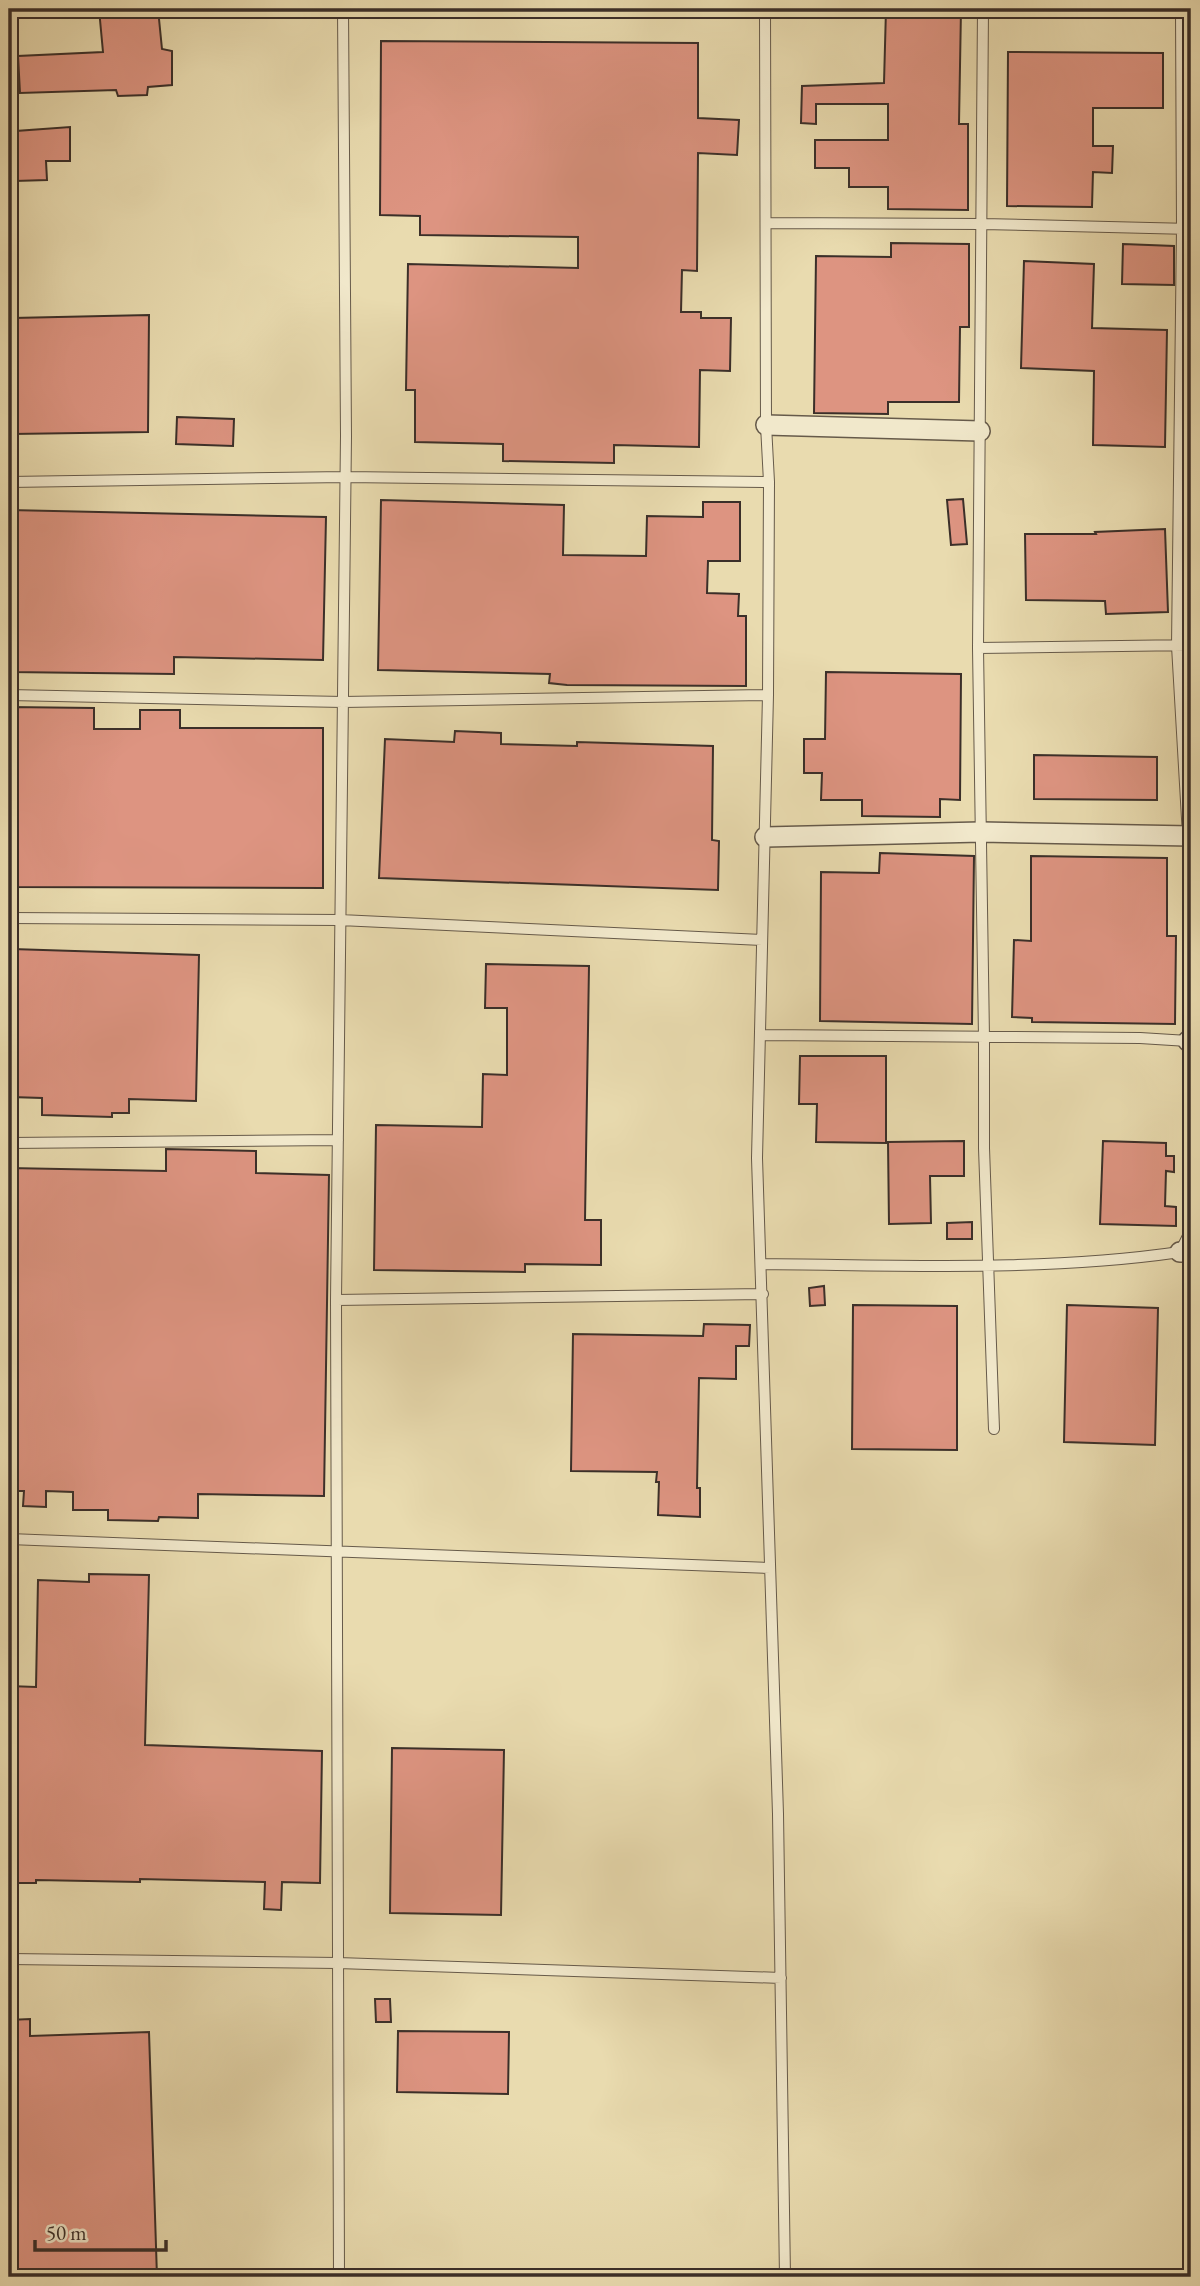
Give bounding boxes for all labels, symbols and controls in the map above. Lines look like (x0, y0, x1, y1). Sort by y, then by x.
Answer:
scale bar (35, 2209, 166, 2253)
text: 50 m (46, 2219, 87, 2246)

